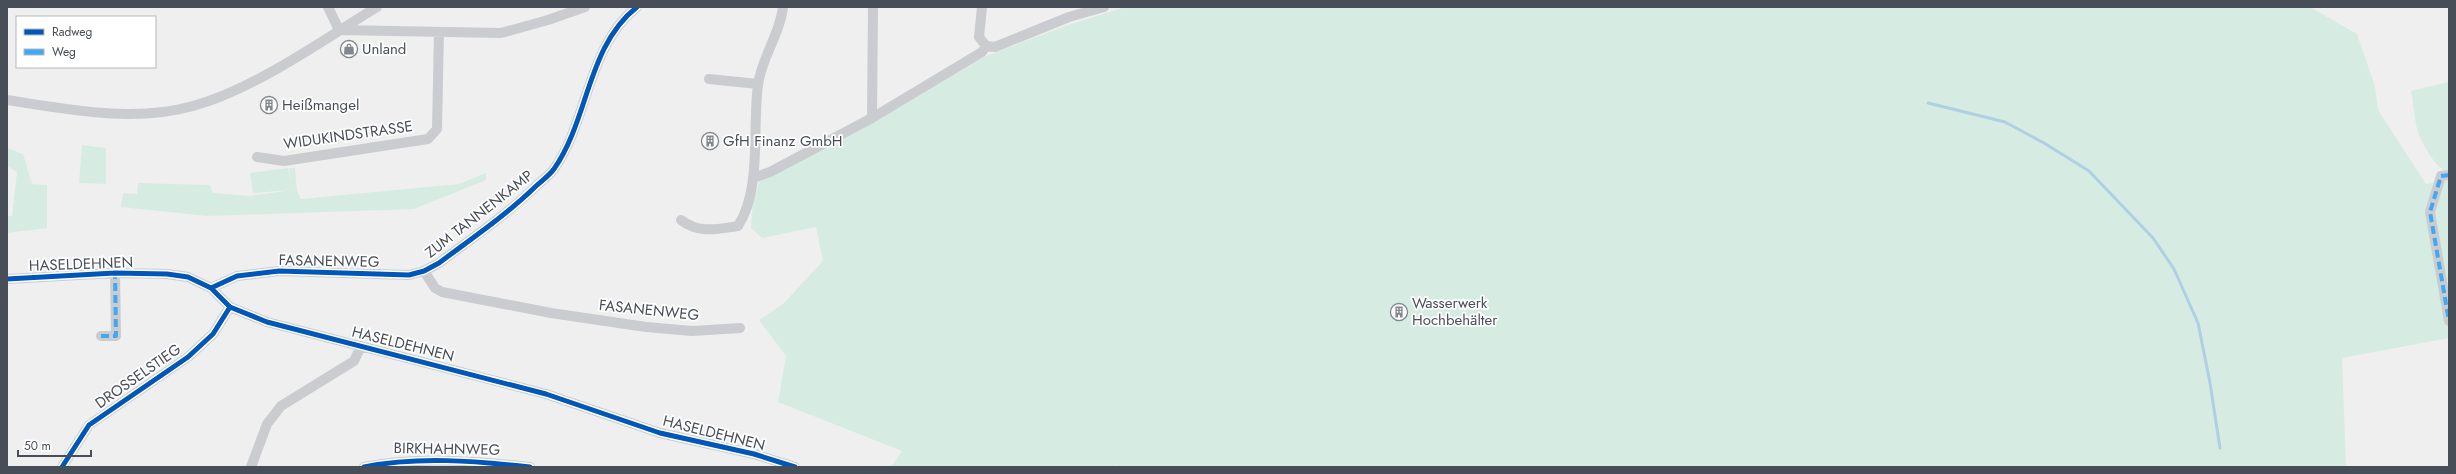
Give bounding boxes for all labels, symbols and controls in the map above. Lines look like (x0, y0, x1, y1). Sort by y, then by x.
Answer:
legend (16, 16, 156, 68)
text: Radweg (52, 23, 92, 41)
place label: Unland (362, 38, 406, 60)
shop icon: Unland (339, 39, 359, 59)
text: Weg (52, 43, 76, 61)
place label: Heißmangel (282, 94, 359, 116)
building icon: Heißmangel (259, 95, 279, 115)
street label: WIDUKINDSTRASSE (282, 115, 414, 155)
place label: GfH Finanz GmbH (723, 130, 843, 152)
building icon: GfH Finanz GmbH (700, 131, 720, 151)
street label: ZUM TANNENKAMP (420, 165, 538, 263)
street label: FASANENWEG (278, 249, 380, 273)
street label: HASELDEHNEN (28, 251, 134, 277)
place label: Wasserwerk Hochbehälter (1412, 292, 1498, 331)
street label: FASANENWEG (598, 294, 700, 326)
building icon: Wasserwerk Hochbehälter (1389, 302, 1409, 322)
street label: HASELDEHNEN (350, 321, 456, 367)
street label: DROSSELSTIEG (90, 338, 186, 414)
street label: HASELDEHNEN (661, 410, 767, 456)
scale bar (18, 432, 91, 458)
text: 50 m (24, 437, 51, 455)
street label: BIRKHAHNWEG (394, 437, 500, 461)

